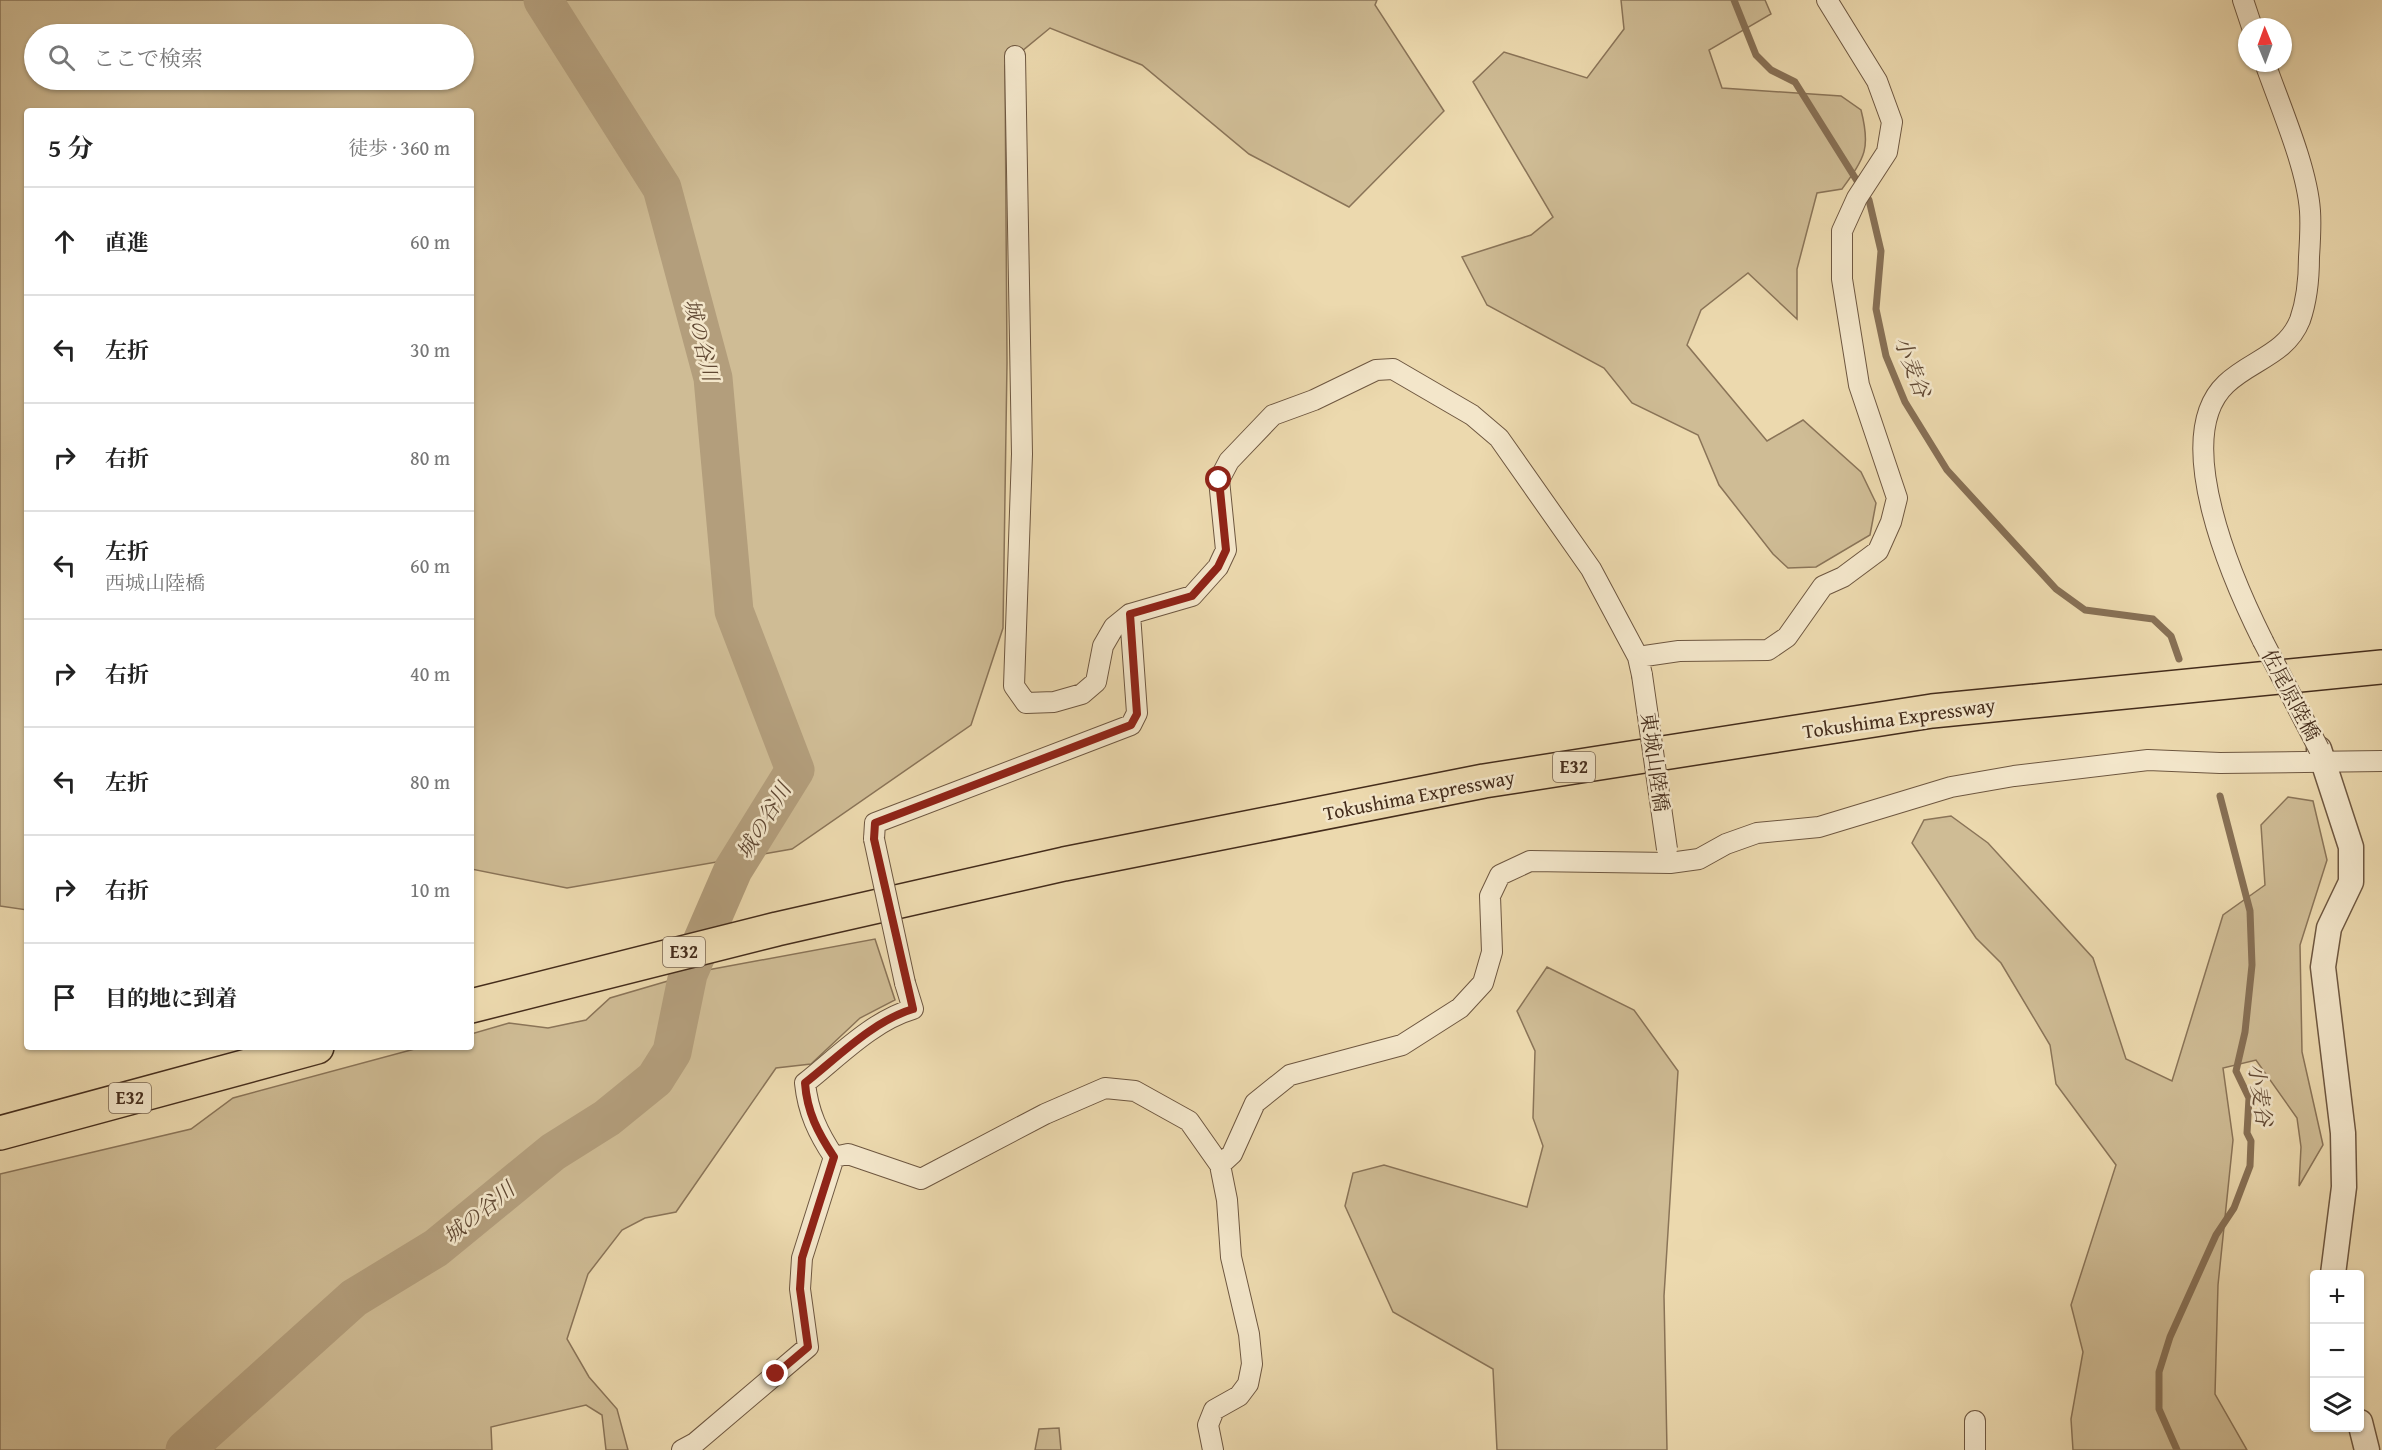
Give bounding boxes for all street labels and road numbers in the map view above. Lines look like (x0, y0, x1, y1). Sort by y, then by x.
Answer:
street label: 佐尾原陸橋 (2255, 644, 2328, 746)
street label: Tokushima Expressway (1801, 690, 1997, 745)
street label: 東城山陸橋 (1634, 710, 1677, 813)
road number: E32 (1553, 752, 1595, 782)
street label: Tokushima Expressway (1321, 762, 1517, 827)
road number: E32 (663, 937, 705, 967)
road number: E32 (109, 1083, 151, 1113)

